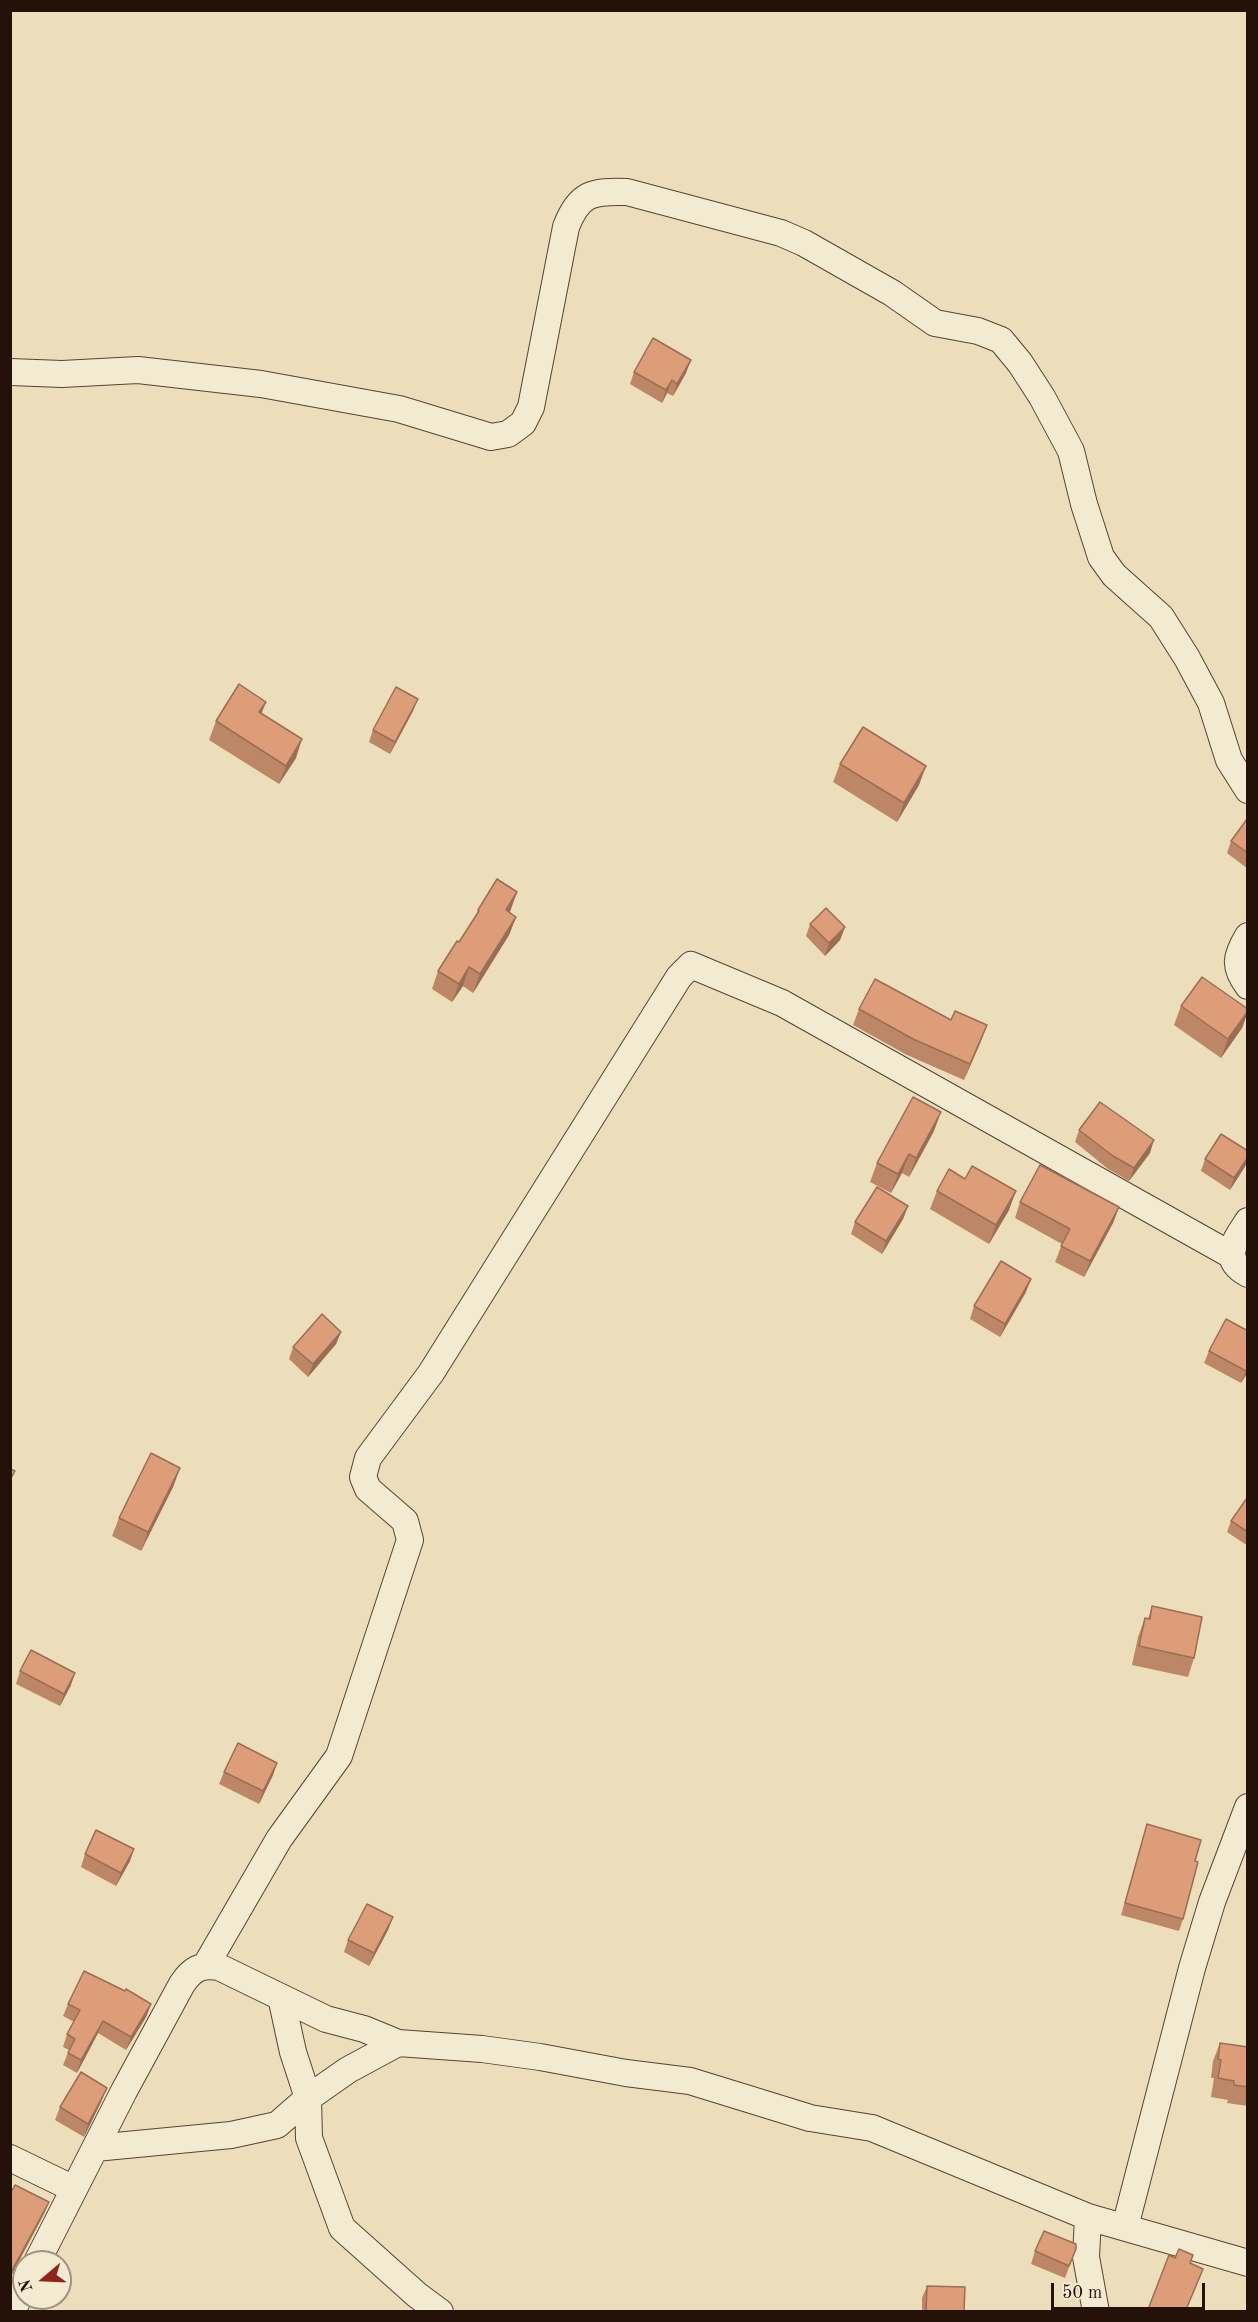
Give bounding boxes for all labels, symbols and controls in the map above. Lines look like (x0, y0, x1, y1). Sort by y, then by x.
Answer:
north arrow (12, 2250, 72, 2310)
scale bar (1054, 2271, 1208, 2309)
text: N (17, 2277, 36, 2294)
text: 50 m (1062, 2284, 1102, 2302)

